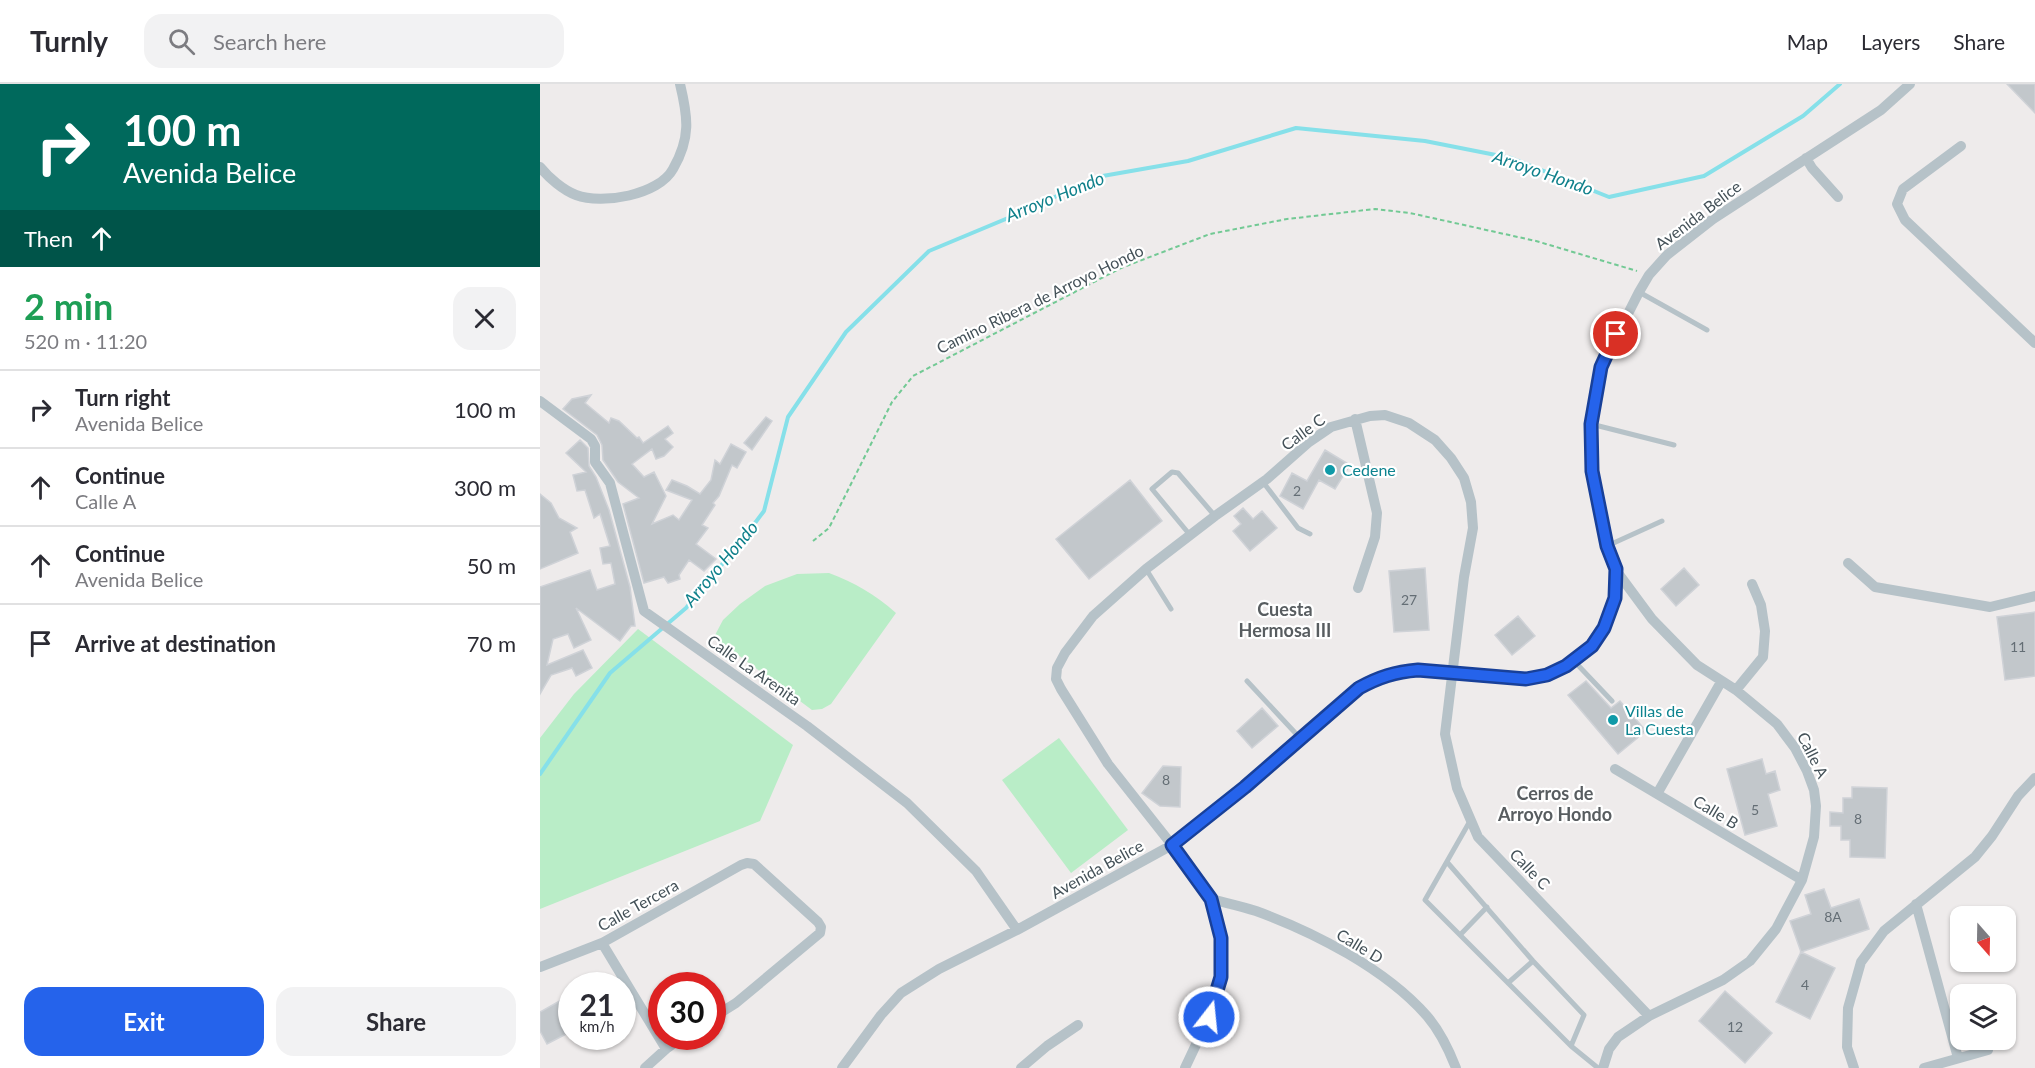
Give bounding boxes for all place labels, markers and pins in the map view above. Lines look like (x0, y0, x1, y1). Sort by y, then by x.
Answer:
pin (1590, 308, 1641, 359)
place label: Cedene (1342, 460, 1396, 479)
marker: Cedene (1323, 463, 1337, 477)
place label: Villas de La Cuesta (1625, 701, 1694, 738)
marker: Villas de La Cuesta (1606, 713, 1620, 727)

